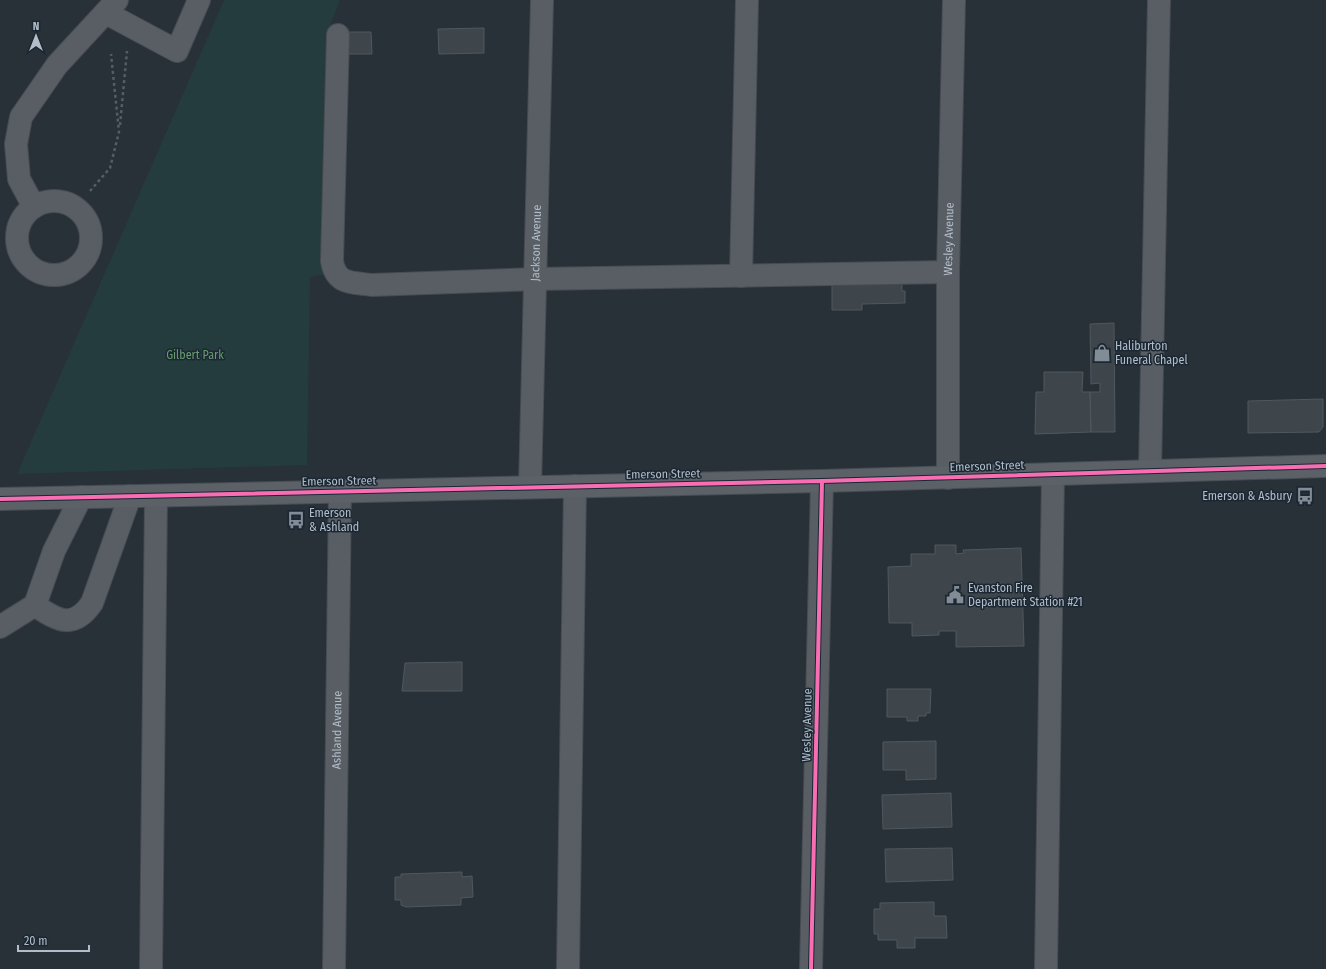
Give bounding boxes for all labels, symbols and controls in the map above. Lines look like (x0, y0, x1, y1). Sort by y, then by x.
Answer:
north arrow (16, 16, 56, 56)
text: N (33, 20, 39, 33)
street label: Wesley Avenue (941, 202, 957, 276)
street label: Jackson Avenue (528, 205, 544, 282)
place label: Haliburton Funeral Chapel (1115, 339, 1188, 367)
shop icon: Haliburton Funeral Chapel (1092, 343, 1112, 363)
park label: Gilbert Park (166, 348, 224, 362)
street label: Emerson Street (949, 458, 1025, 474)
street label: Emerson Street (625, 466, 701, 482)
street label: Emerson Street (301, 473, 377, 489)
bus stop icon: Emerson & Asbury (1295, 486, 1315, 506)
place label: Emerson & Asbury (1202, 489, 1293, 503)
place label: Emerson & Ashland (309, 506, 359, 534)
bus stop icon: Emerson & Ashland (286, 510, 306, 530)
place label: Evanston Fire Department Station #21 (968, 581, 1083, 609)
public building icon: Evanston Fire Department Station #21 (945, 585, 965, 605)
street label: Wesley Avenue (799, 688, 815, 762)
street label: Ashland Avenue (330, 691, 344, 769)
scale bar (18, 927, 89, 953)
text: 20 m (24, 934, 48, 948)

